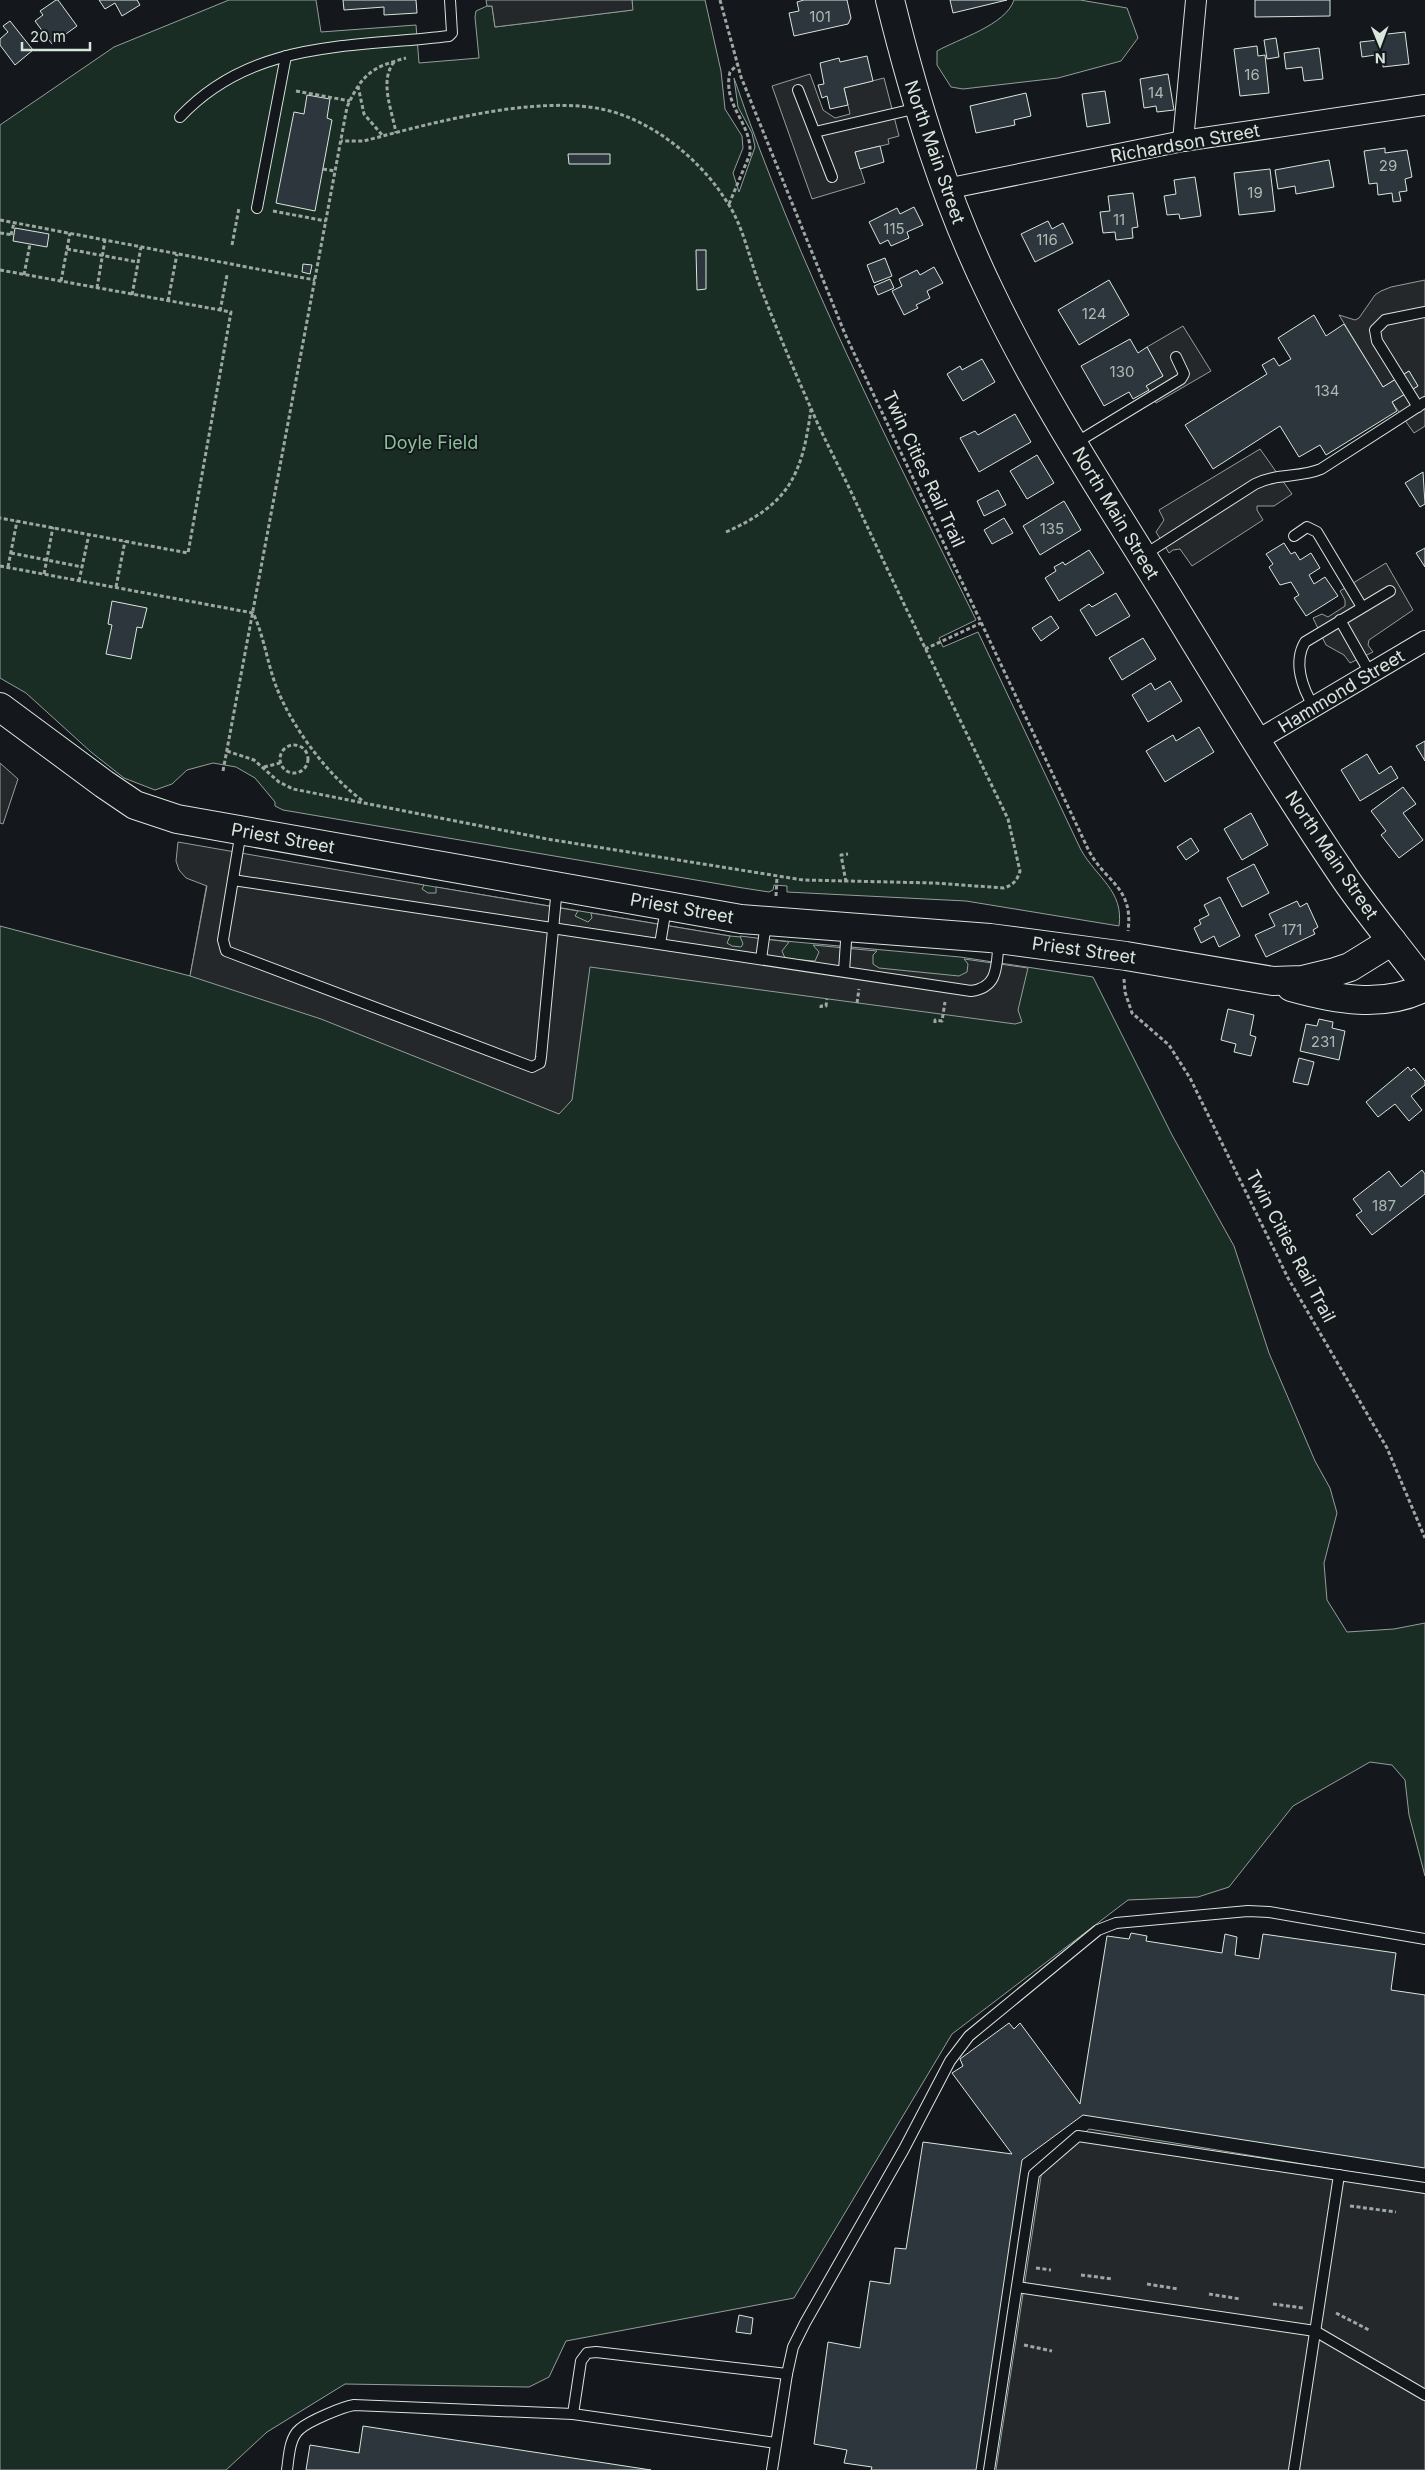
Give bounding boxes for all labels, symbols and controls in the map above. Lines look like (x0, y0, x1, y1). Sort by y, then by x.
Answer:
house number: 101 (809, 7, 831, 26)
scale bar (22, 20, 90, 52)
north arrow (1355, 20, 1405, 70)
text: 20 m (30, 27, 66, 46)
text: N (1375, 50, 1386, 67)
house number: 16 (1244, 65, 1260, 84)
street label: North Main Street (901, 78, 969, 227)
house number: 14 (1148, 83, 1164, 102)
street label: Richardson Street (1109, 120, 1261, 166)
house number: 29 (1379, 156, 1397, 175)
house number: 19 (1247, 183, 1263, 202)
house number: 11 (1113, 210, 1125, 229)
house number: 115 (883, 219, 905, 238)
house number: 116 (1036, 230, 1058, 249)
house number: 124 (1082, 304, 1106, 323)
house number: 130 (1110, 362, 1134, 381)
house number: 134 (1314, 381, 1340, 400)
street label: Twin Cities Rail Trail (879, 388, 969, 550)
park label: Doyle Field (384, 432, 478, 453)
street label: North Main Street (1068, 443, 1164, 583)
house number: 135 (1040, 519, 1064, 538)
street label: Hammond Street (1274, 645, 1408, 737)
street label: North Main Street (1281, 787, 1383, 923)
street label: Priest Street (230, 819, 336, 857)
street label: Priest Street (629, 889, 735, 927)
house number: 171 (1282, 920, 1302, 939)
street label: Priest Street (1031, 932, 1137, 968)
house number: 231 (1311, 1032, 1335, 1051)
street label: Twin Cities Rail Trail (1242, 1166, 1340, 1326)
house number: 187 (1372, 1196, 1396, 1215)

